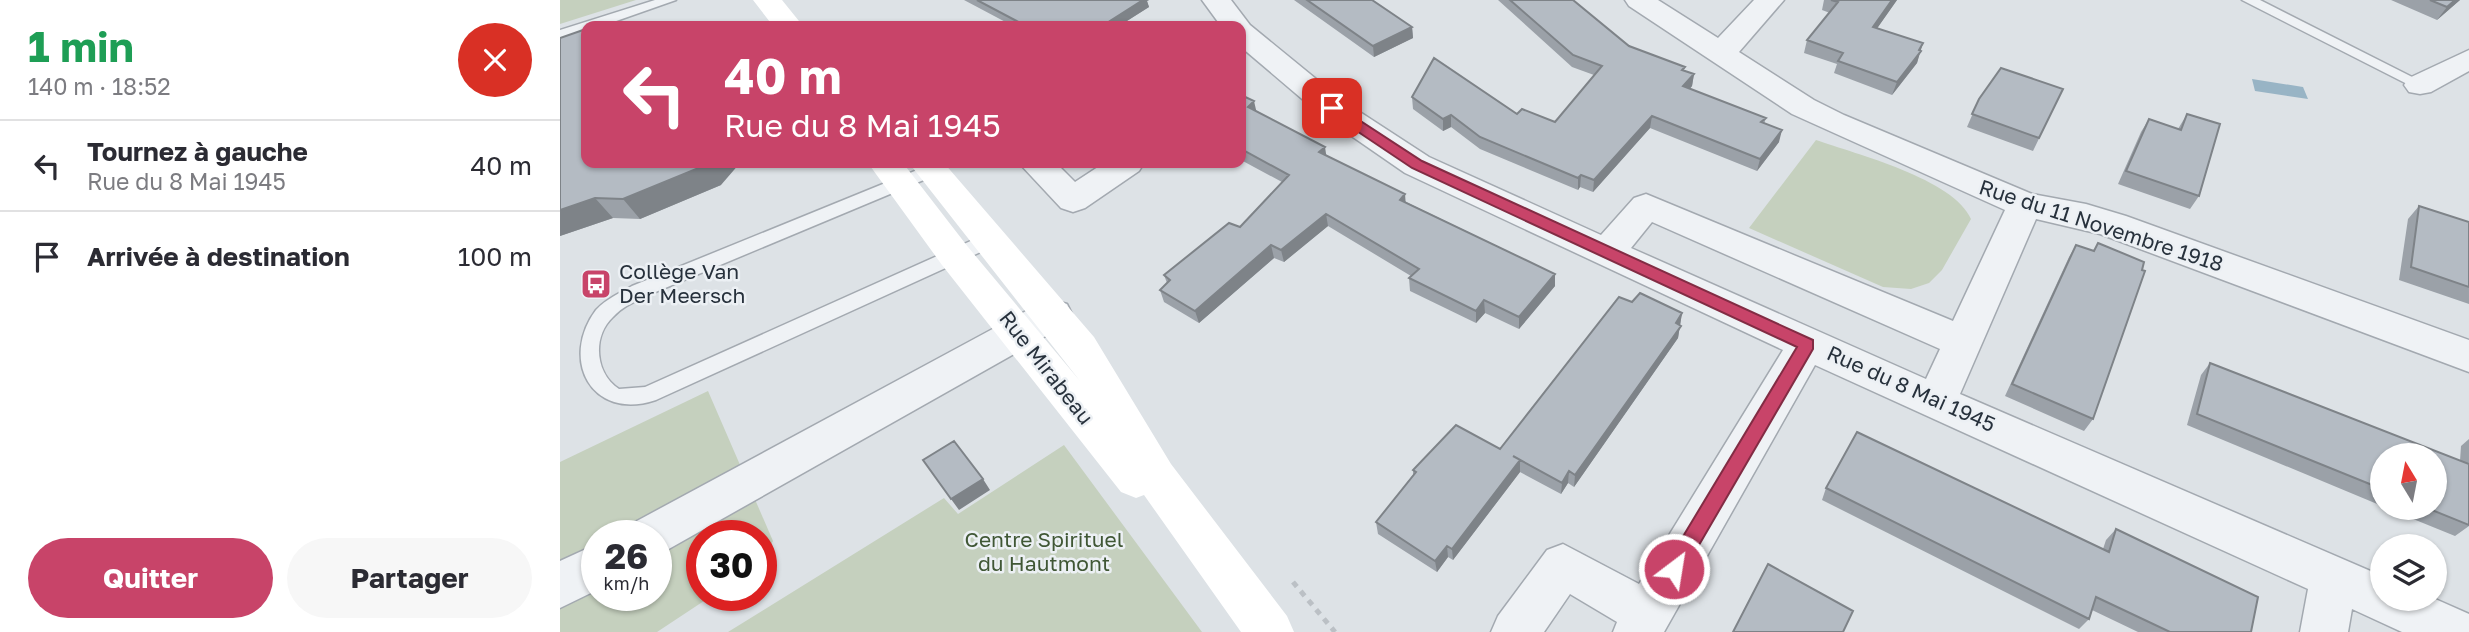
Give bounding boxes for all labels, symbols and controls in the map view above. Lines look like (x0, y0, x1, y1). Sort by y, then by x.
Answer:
text: 1 min (28, 21, 134, 71)
button: close (458, 23, 532, 97)
text: 40 m (724, 46, 842, 105)
icon: left (609, 49, 700, 140)
text: 140 m · 18:52 (28, 72, 171, 100)
pin (1302, 78, 1362, 138)
icon: arrive (1313, 89, 1351, 127)
text: Rue du 8 Mai 1945 (724, 106, 1001, 144)
text: Tournez à gauche (87, 136, 308, 167)
icon: left (28, 147, 66, 185)
text: 40 m (471, 150, 532, 181)
text: Rue du 8 Mai 1945 (87, 167, 286, 195)
street label: Rue du 11 Novembre 1918 (1976, 173, 2227, 277)
icon: arrive (28, 238, 66, 276)
text: Arrivée à destination (87, 241, 350, 272)
text: 100 m (458, 241, 532, 272)
place label: Collège Van Der Meersch (619, 258, 745, 308)
bus stop icon: Collège Van Der Meersch (579, 267, 613, 301)
street label: Rue Mirabeau (994, 305, 1099, 429)
street label: Rue du 8 Mai 1945 (1823, 339, 2000, 437)
north arrow (2370, 443, 2446, 520)
map controls (2370, 443, 2447, 611)
speed limit sign: 30 (686, 520, 777, 611)
park label: Centre Spirituel du Hautmont (965, 526, 1123, 576)
position arrow (1637, 532, 1711, 606)
button: layers (2370, 534, 2447, 611)
text: 26 (605, 535, 648, 577)
button: Quitter (28, 538, 273, 618)
button: Partager (287, 538, 532, 618)
text: km/h (604, 572, 649, 594)

